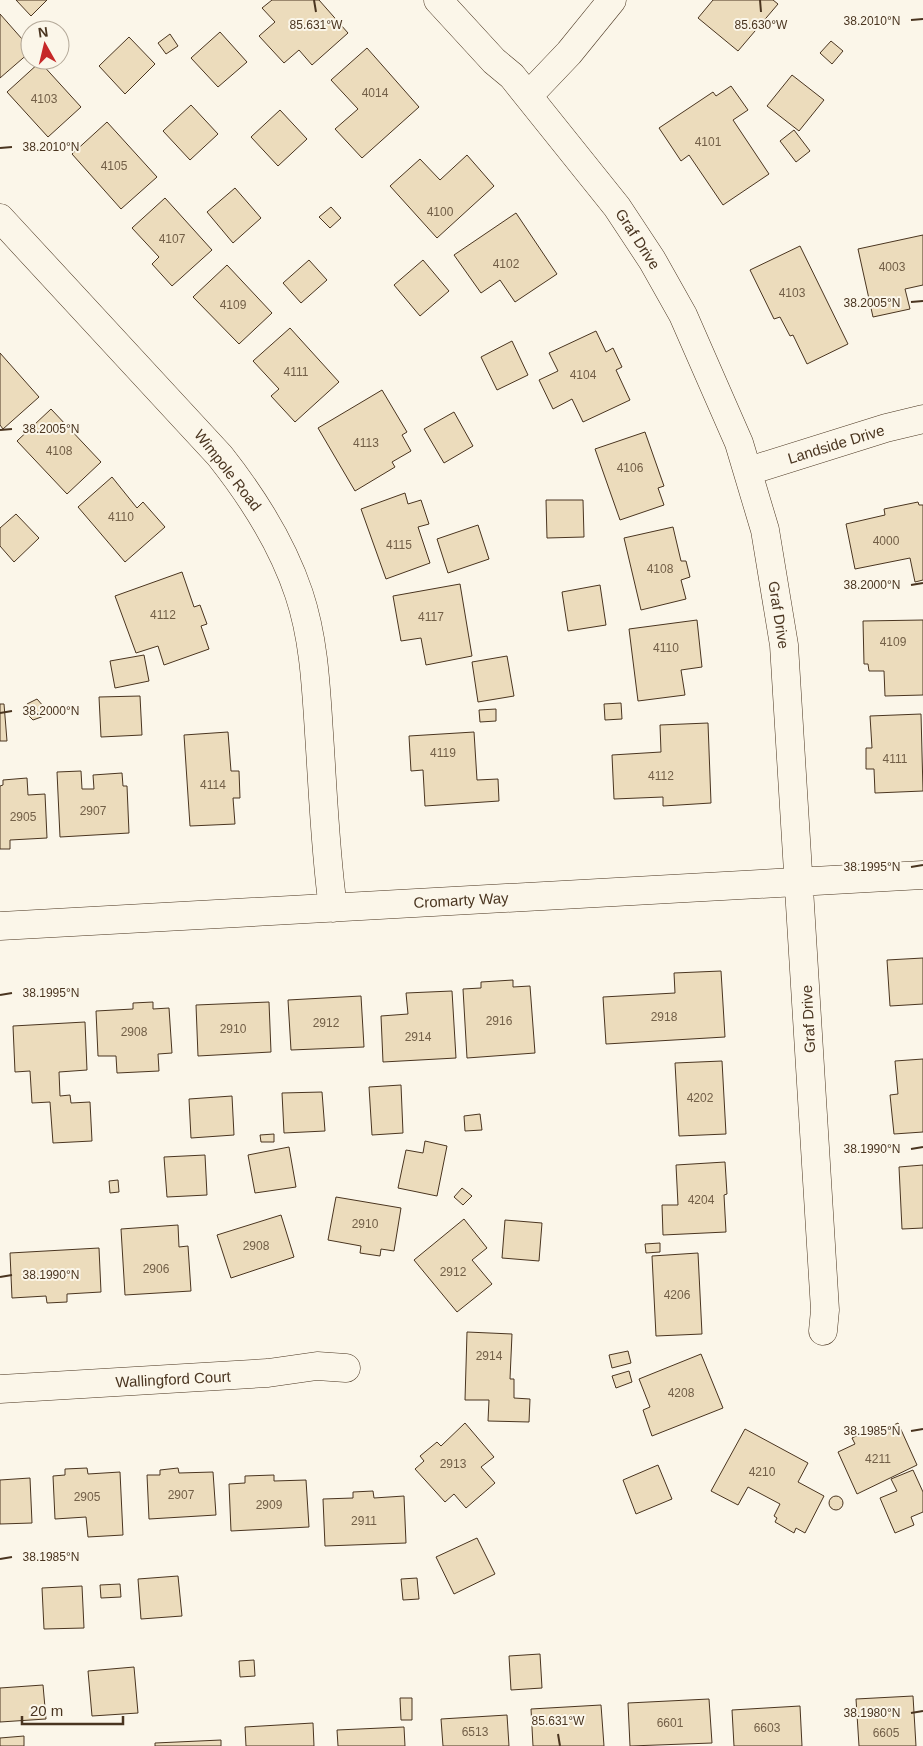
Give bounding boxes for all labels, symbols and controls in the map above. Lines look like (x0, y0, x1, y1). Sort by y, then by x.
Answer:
text: 38.2010°N (844, 14, 900, 28)
text: 85.631°W (290, 18, 343, 32)
text: 85.630°W (735, 18, 788, 32)
north arrow (20, 20, 70, 70)
text: N (37, 23, 49, 41)
house number: 4014 (362, 86, 389, 100)
house number: 4103 (31, 92, 58, 106)
house number: 4101 (695, 135, 722, 149)
text: 38.2010°N (23, 140, 79, 154)
house number: 4105 (101, 159, 128, 173)
house number: 4100 (427, 205, 454, 219)
street label: Graf Drive (612, 206, 664, 272)
house number: 4107 (159, 232, 186, 246)
house number: 4102 (493, 257, 520, 271)
house number: 4003 (879, 260, 906, 274)
house number: 4103 (779, 286, 806, 300)
text: 38.2005°N (844, 296, 900, 310)
house number: 4109 (220, 298, 247, 312)
house number: 4111 (284, 365, 309, 379)
house number: 4104 (570, 368, 597, 382)
street label: Landside Drive (786, 421, 886, 467)
text: 38.2005°N (23, 422, 79, 436)
street label: Wimpole Road (191, 426, 265, 514)
house number: 4113 (353, 436, 379, 450)
house number: 4108 (46, 444, 73, 458)
house number: 4106 (617, 461, 644, 475)
house number: 4110 (108, 510, 134, 524)
house number: 4000 (873, 534, 900, 548)
house number: 4115 (386, 538, 412, 552)
house number: 4108 (647, 562, 674, 576)
text: 38.2000°N (844, 578, 900, 592)
street label: Graf Drive (765, 580, 793, 650)
house number: 4112 (150, 608, 176, 622)
house number: 4117 (418, 610, 444, 624)
house number: 4109 (880, 635, 907, 649)
house number: 4110 (653, 641, 679, 655)
text: 38.2000°N (23, 704, 79, 718)
house number: 4119 (430, 746, 456, 760)
house number: 4111 (883, 752, 908, 766)
house number: 4112 (648, 769, 674, 783)
house number: 4114 (200, 778, 226, 792)
house number: 2907 (80, 804, 107, 818)
house number: 2905 (10, 810, 37, 824)
text: 38.1995°N (844, 860, 900, 874)
street label: Cromarty Way (413, 889, 510, 911)
street label: Graf Drive (798, 984, 818, 1054)
text: 38.1995°N (23, 986, 79, 1000)
house number: 2918 (651, 1010, 678, 1024)
house number: 2916 (486, 1014, 513, 1028)
house number: 2912 (313, 1016, 340, 1030)
house number: 2910 (220, 1022, 247, 1036)
house number: 2908 (121, 1025, 148, 1039)
house number: 2914 (405, 1030, 432, 1044)
house number: 4202 (687, 1091, 714, 1105)
text: 38.1990°N (844, 1142, 900, 1156)
house number: 4204 (688, 1193, 715, 1207)
house number: 2910 (352, 1217, 379, 1231)
house number: 2908 (243, 1239, 270, 1253)
house number: 2906 (143, 1262, 170, 1276)
house number: 2912 (440, 1265, 467, 1279)
text: 38.1990°N (23, 1268, 79, 1282)
house number: 4206 (664, 1288, 691, 1302)
house number: 2914 (476, 1349, 503, 1363)
street label: Wallingford Court (115, 1367, 232, 1391)
house number: 4208 (668, 1386, 695, 1400)
text: 38.1985°N (844, 1424, 900, 1438)
house number: 4211 (865, 1452, 891, 1466)
house number: 2913 (440, 1457, 467, 1471)
house number: 4210 (749, 1465, 776, 1479)
house number: 2907 (168, 1488, 195, 1502)
house number: 2905 (74, 1490, 101, 1504)
house number: 2909 (256, 1498, 283, 1512)
house number: 2911 (351, 1514, 377, 1528)
text: 38.1985°N (23, 1550, 79, 1564)
scale bar (22, 1694, 124, 1726)
text: 20 m (30, 1702, 63, 1719)
text: 38.1980°N (844, 1706, 900, 1720)
text: 85.631°W (532, 1714, 585, 1728)
house number: 6601 (657, 1716, 684, 1730)
house number: 6603 (754, 1721, 781, 1735)
house number: 6513 (462, 1725, 489, 1739)
house number: 6605 (873, 1726, 900, 1740)

